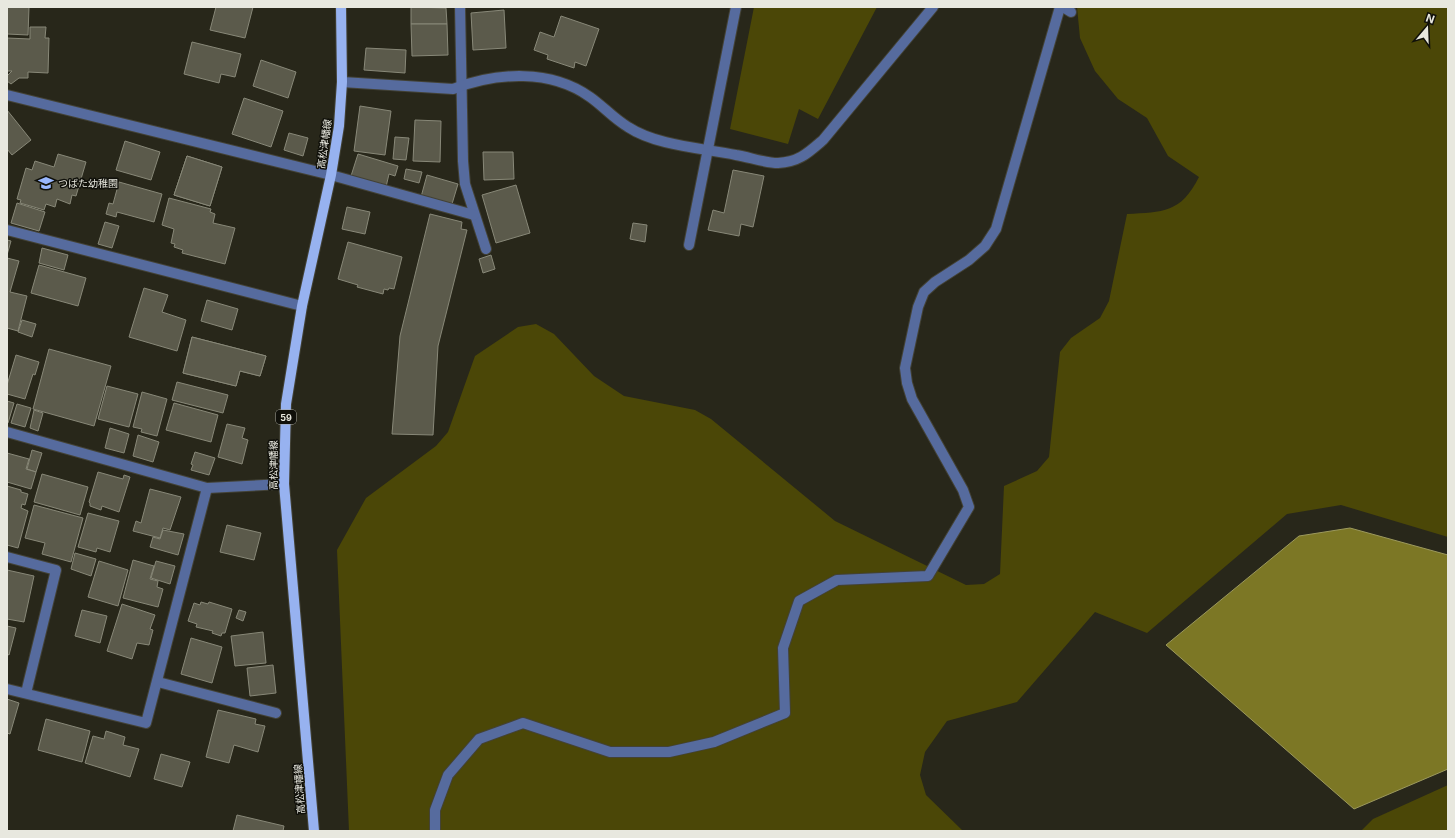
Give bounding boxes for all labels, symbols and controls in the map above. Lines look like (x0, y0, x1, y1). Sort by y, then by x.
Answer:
north arrow (1407, 8, 1447, 48)
text: N (1424, 11, 1437, 27)
street label: 高松津幡線 (315, 118, 333, 170)
school or university icon: つばた幼稚園 (37, 174, 55, 192)
place label: つばた幼稚園 (58, 177, 118, 189)
road number: 59 (276, 410, 296, 424)
street label: 高松津幡線 (267, 440, 279, 490)
street label: 高松津幡線 (291, 764, 307, 814)

